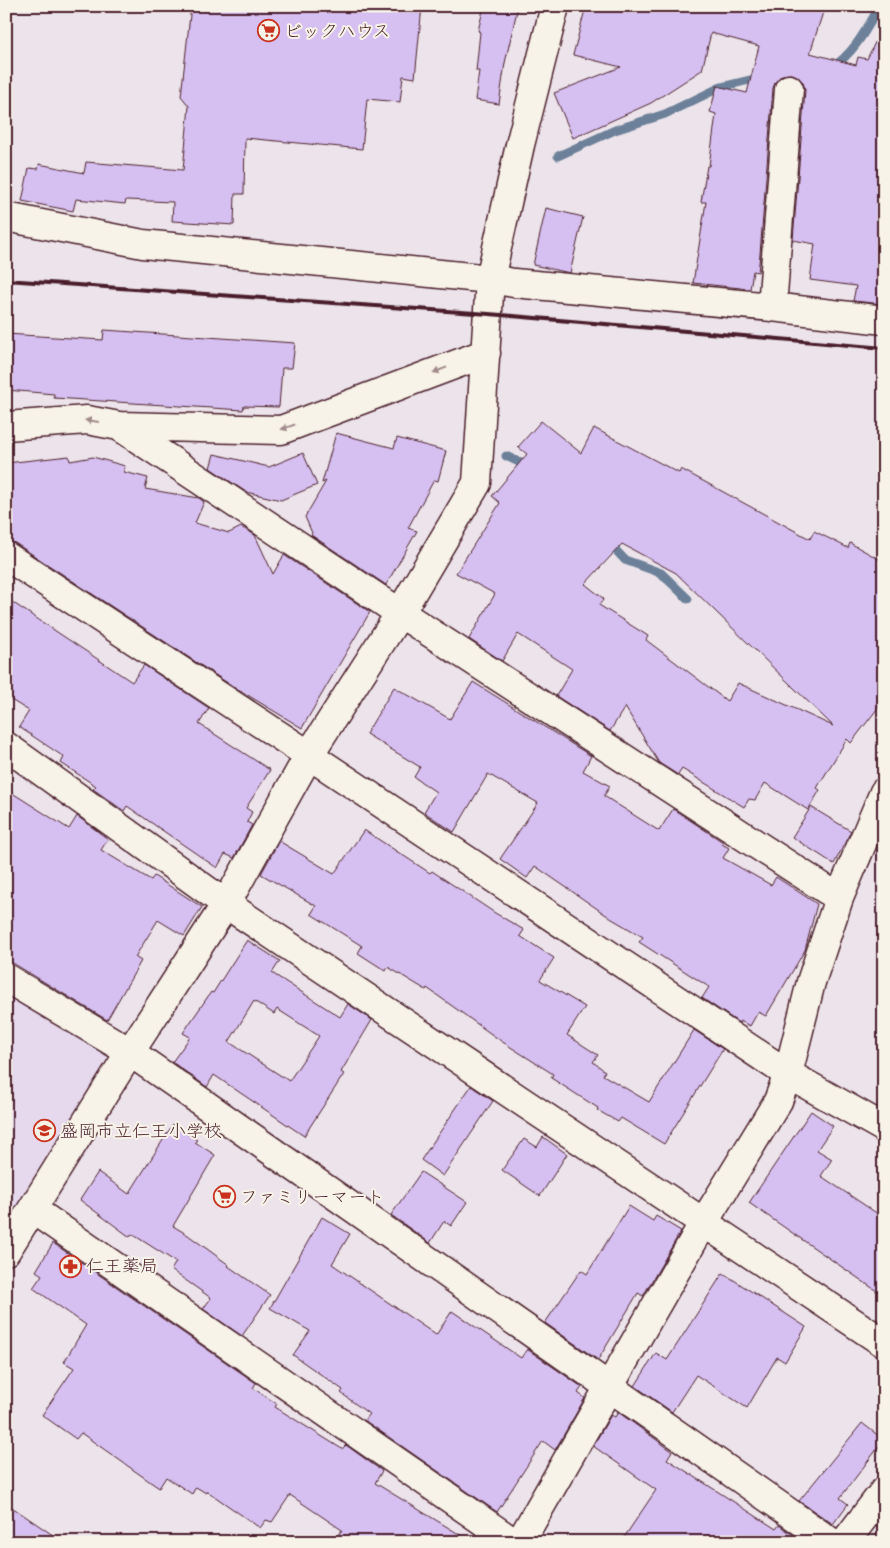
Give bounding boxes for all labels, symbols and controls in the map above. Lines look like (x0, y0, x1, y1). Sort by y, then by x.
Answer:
place label: ビックハウス (284, 18, 391, 47)
supermarket icon: ビックハウス (256, 19, 280, 43)
one-way arrow (433, 367, 448, 374)
one-way arrow (83, 417, 99, 425)
one-way arrow (280, 423, 295, 431)
place label: 盛岡市立仁王小学校 (60, 1118, 222, 1147)
school or university icon: 盛岡市立仁王小学校 (32, 1119, 56, 1143)
place label: ファミリーマート (240, 1184, 384, 1213)
supermarket icon: ファミリーマート (212, 1185, 236, 1209)
place label: 仁王薬局 (86, 1253, 158, 1282)
pharmacy icon: 仁王薬局 (58, 1254, 82, 1278)

